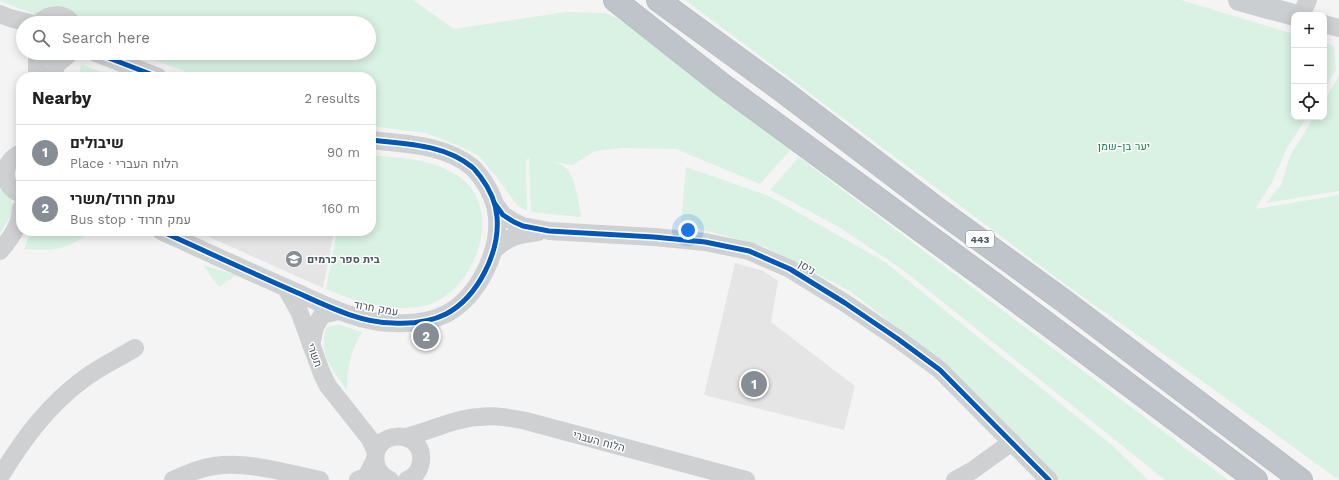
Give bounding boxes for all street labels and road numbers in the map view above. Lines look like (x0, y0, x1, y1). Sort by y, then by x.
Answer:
road number: 443 (966, 231, 994, 247)
street label: ניסן (796, 257, 818, 278)
street label: עמק חרוד (353, 298, 399, 319)
street label: תשרי (304, 342, 325, 369)
street label: הלוח העברי (572, 428, 626, 455)

